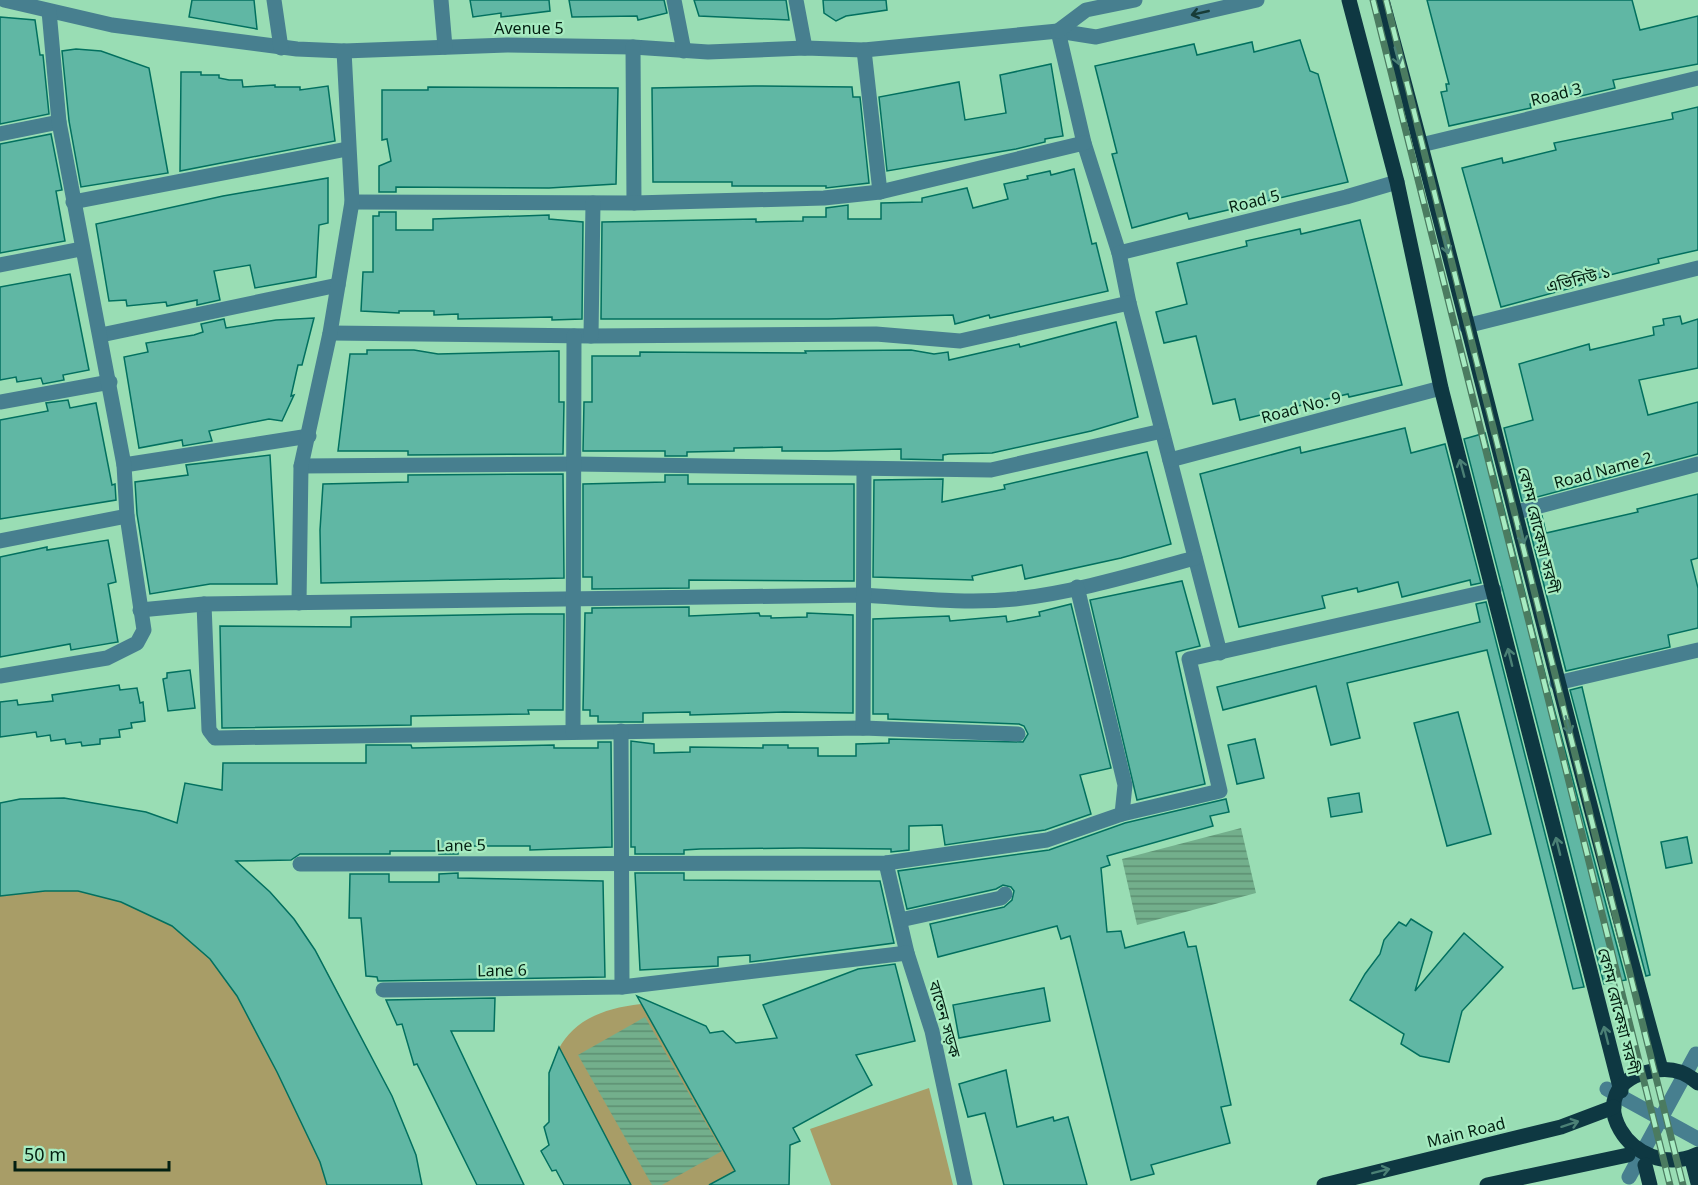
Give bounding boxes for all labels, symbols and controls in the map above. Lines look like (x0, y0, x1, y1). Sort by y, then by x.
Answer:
one-way arrow (1191, 8, 1210, 20)
street label: Avenue 5 (494, 17, 564, 39)
one-way arrow (1392, 47, 1404, 66)
street label: Road 3 (1528, 77, 1584, 111)
street label: Road 5 (1226, 184, 1282, 218)
one-way arrow (1441, 235, 1453, 254)
street label: এভিনিউ ১ (1543, 260, 1613, 298)
street label: Road No. 9 (1259, 386, 1343, 428)
street label: Road Name 2 (1551, 446, 1655, 494)
one-way arrow (1456, 459, 1467, 478)
street label: বেগম রোকেয়া সরণী (1513, 464, 1566, 596)
one-way arrow (1517, 525, 1528, 545)
one-way arrow (1504, 647, 1516, 666)
one-way arrow (1563, 715, 1574, 734)
street label: Lane 5 (436, 834, 486, 856)
one-way arrow (1552, 836, 1564, 855)
street label: বেগম রোকেয়া সরণী (1593, 945, 1646, 1077)
street label: Lane 6 (477, 959, 527, 981)
street label: বাতেন সড়ক (923, 977, 967, 1061)
one-way arrow (1600, 1025, 1612, 1044)
street label: Main Road (1424, 1112, 1508, 1152)
one-way arrow (1560, 1118, 1579, 1129)
scale bar (15, 1134, 170, 1172)
text: 50 m (24, 1142, 66, 1166)
one-way arrow (1371, 1165, 1390, 1177)

